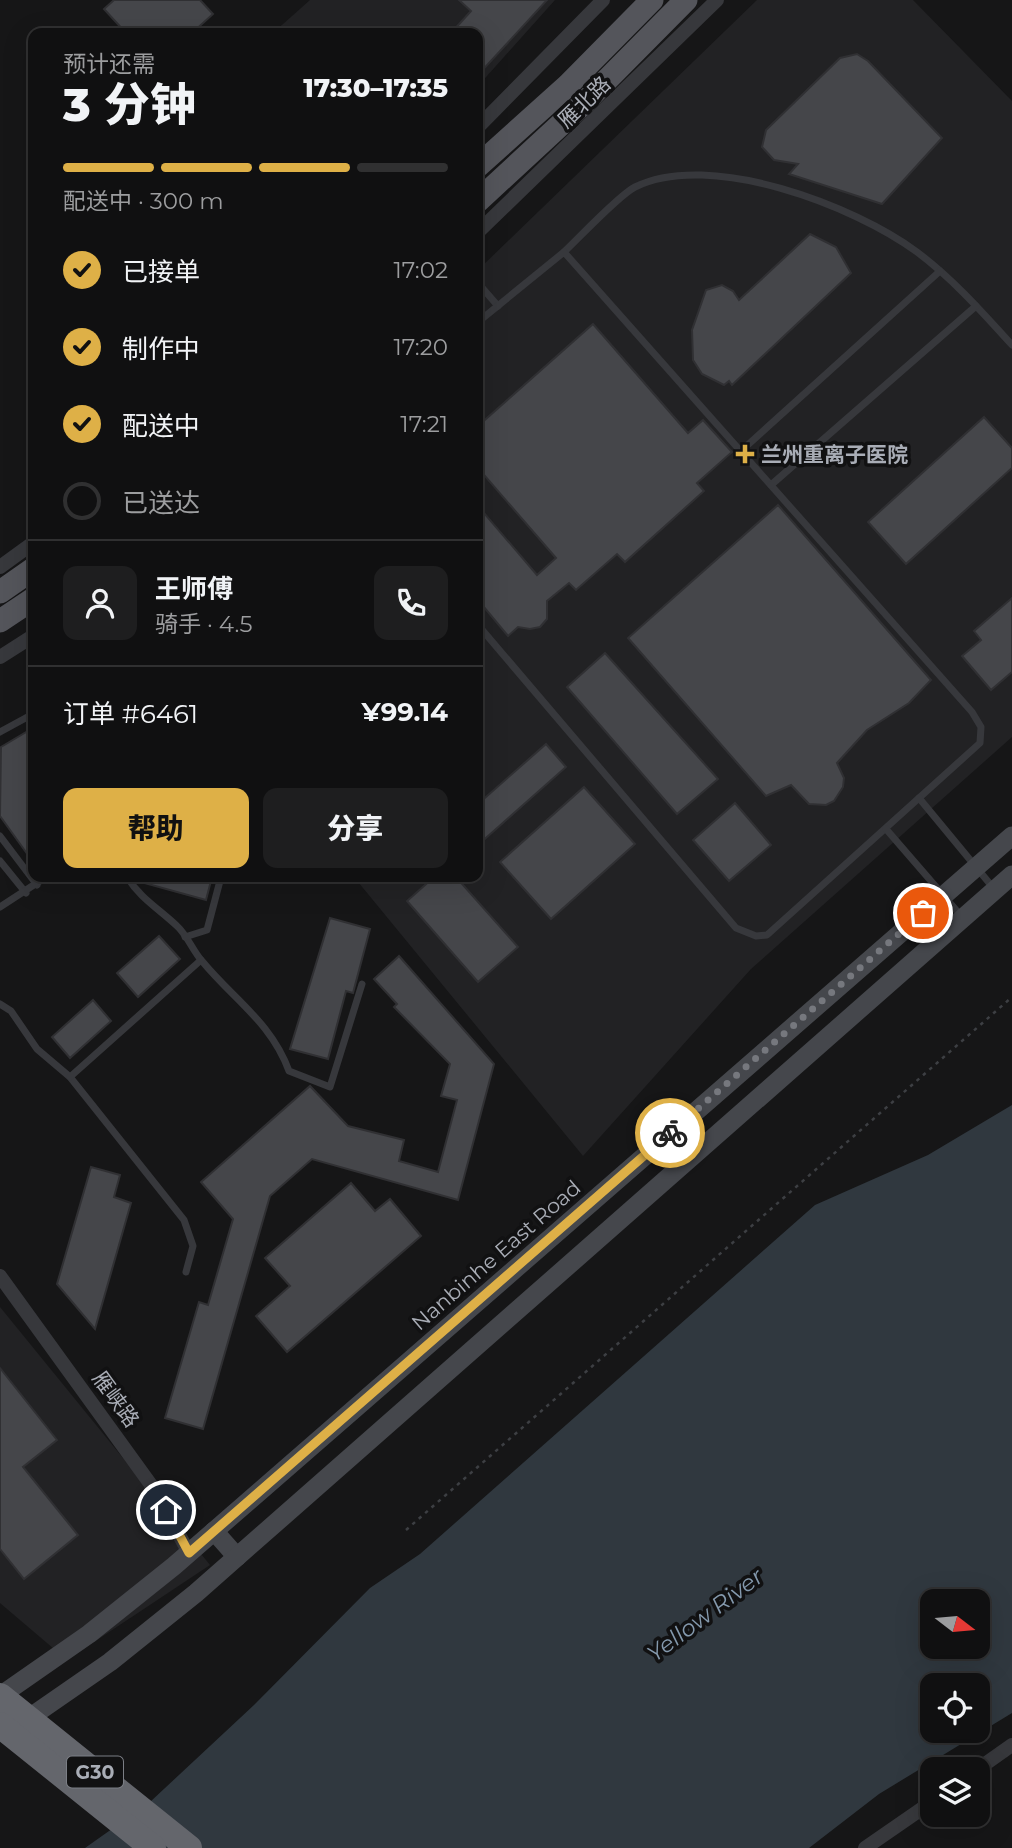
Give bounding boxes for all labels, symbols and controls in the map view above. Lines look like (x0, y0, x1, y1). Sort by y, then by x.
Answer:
text: 预计还需 (63, 50, 155, 78)
street label: 雁北路 (553, 71, 615, 133)
text: 17:30–17:35 (303, 72, 448, 104)
text: 3 分钟 (63, 76, 196, 133)
text: 配送中 · 300 m (63, 187, 224, 215)
icon: check (63, 251, 101, 289)
text: 已接单 (122, 256, 200, 288)
text: 17:02 (393, 256, 448, 284)
icon: check (63, 328, 101, 366)
text: 制作中 (122, 333, 200, 365)
text: 17:20 (393, 333, 448, 361)
icon: check (63, 405, 101, 443)
text: 配送中 (122, 410, 200, 442)
text: 17:21 (400, 410, 448, 438)
place label: 兰州重离子医院 (761, 442, 908, 467)
marker: 兰州重离子医院 (735, 444, 755, 464)
text: 已送达 (122, 487, 200, 519)
button: person (63, 566, 137, 640)
button: phone (374, 566, 448, 640)
text: 王师傅 (155, 573, 233, 605)
text: 骑手 · 4.5 (155, 610, 252, 638)
text: ¥99.14 (362, 696, 448, 728)
text: 订单 #6461 (63, 698, 198, 730)
button: 帮助 (63, 788, 249, 868)
button: 分享 (263, 788, 448, 868)
pin (893, 883, 953, 943)
icon: bag (904, 894, 942, 932)
courier (635, 1098, 705, 1168)
icon: bike (651, 1114, 689, 1152)
street label: Nanbinhe East Road (406, 1175, 586, 1335)
street label: 雁峡路 (87, 1366, 145, 1432)
pin (136, 1480, 196, 1540)
icon: home (147, 1491, 185, 1529)
water label: Yellow River (641, 1562, 769, 1668)
north arrow (920, 1589, 990, 1659)
map controls (920, 1589, 990, 1827)
button: locate (920, 1673, 990, 1743)
road number: G30 (67, 1756, 123, 1788)
button: layers (920, 1757, 990, 1827)

